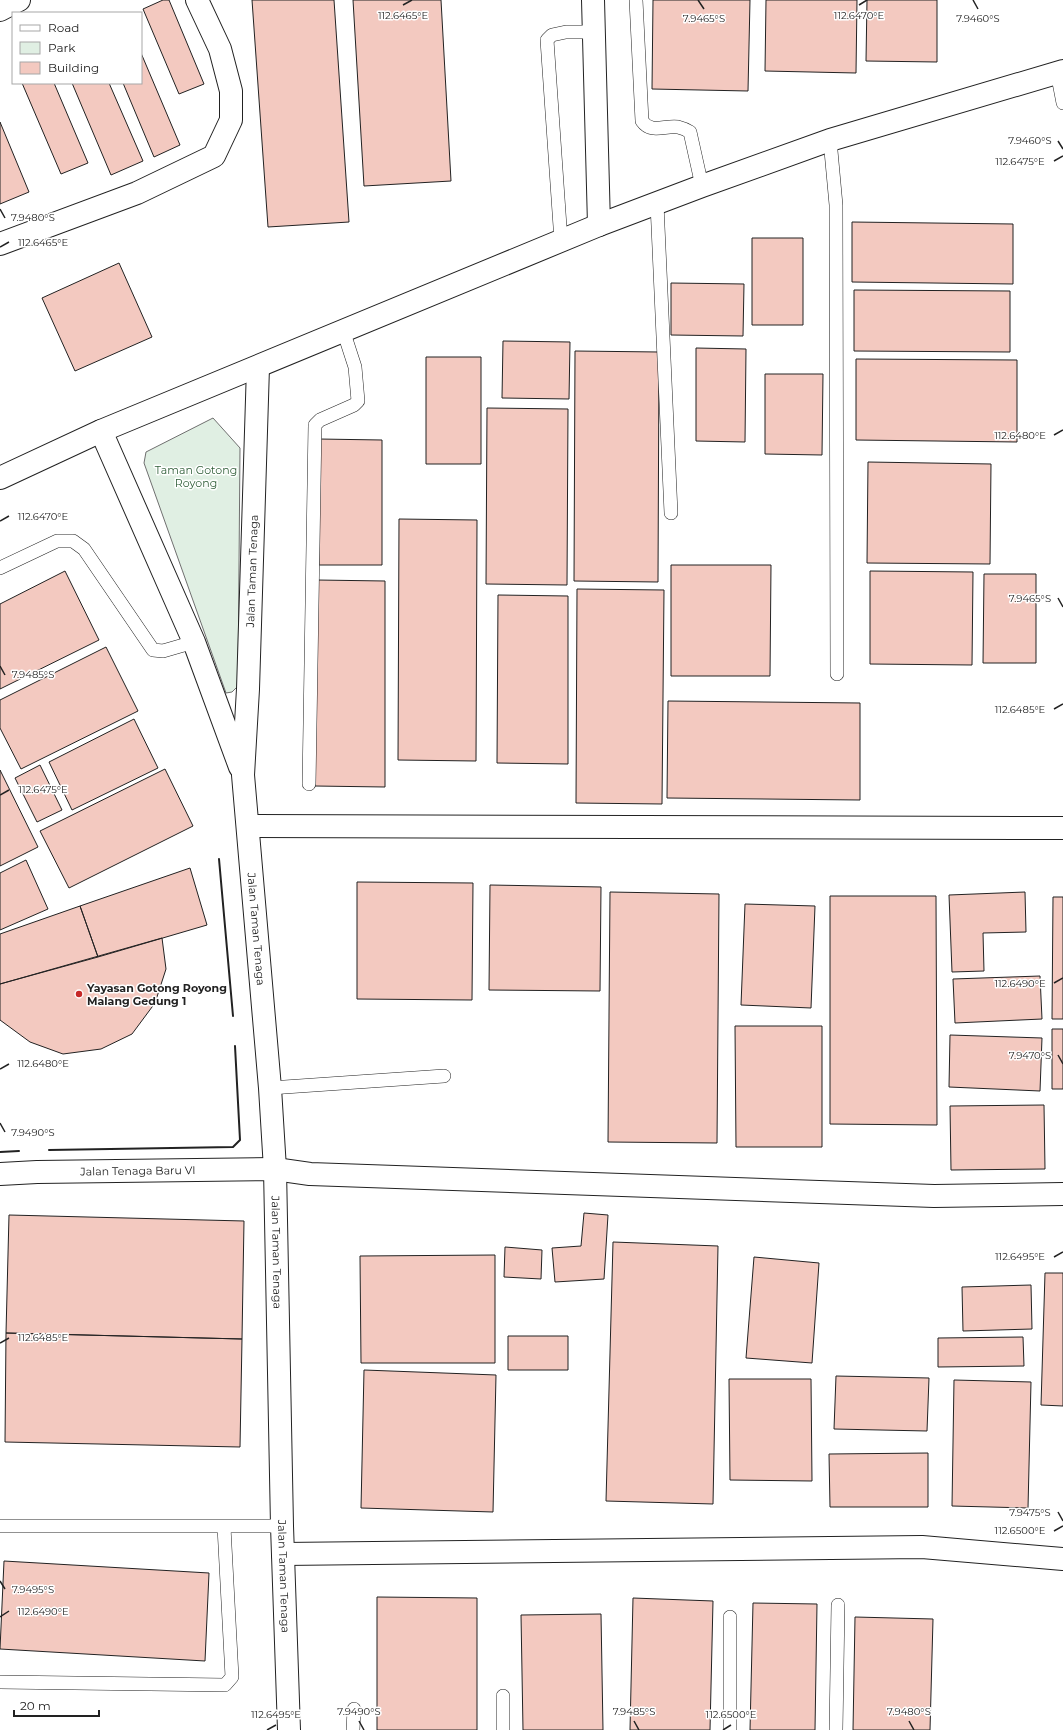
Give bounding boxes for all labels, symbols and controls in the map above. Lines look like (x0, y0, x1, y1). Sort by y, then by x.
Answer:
text: 112.6465°E (378, 9, 428, 22)
text: 112.6470°E (834, 9, 885, 22)
legend (12, 12, 142, 84)
text: 7.9465°S (683, 12, 725, 25)
text: 7.9460°S (956, 12, 1000, 25)
text: Road (48, 20, 79, 35)
text: Park (48, 40, 76, 55)
text: Building (48, 60, 99, 75)
text: 7.9460°S (1008, 134, 1052, 147)
text: 112.6475°E (995, 155, 1045, 168)
text: 7.9480°S (11, 211, 55, 224)
text: 112.6465°E (18, 236, 68, 249)
text: 112.6480°E (994, 429, 1046, 442)
park label: Taman Gotong Royong (155, 463, 237, 490)
text: 112.6470°E (18, 510, 69, 523)
street label: Jalan Taman Tenaga (243, 514, 261, 629)
text: 7.9465°S (1009, 592, 1051, 605)
text: 7.9485°S (12, 668, 54, 681)
text: 112.6485°E (995, 703, 1046, 716)
text: 112.6475°E (18, 783, 68, 796)
street label: Jalan Taman Tenaga (244, 871, 268, 986)
text: 112.6490°E (994, 977, 1046, 990)
place label: Yayasan Gotong Royong Malang Gedung 1 (86, 981, 227, 1008)
marker: Yayasan Gotong Royong Malang Gedung 1 (74, 989, 84, 999)
text: 7.9470°S (1009, 1049, 1051, 1062)
text: 112.6480°E (17, 1057, 69, 1070)
text: 7.9490°S (11, 1126, 55, 1139)
street label: Jalan Tenaga Baru VI (79, 1163, 196, 1178)
street label: Jalan Taman Tenaga (269, 1195, 285, 1309)
text: 112.6495°E (995, 1250, 1045, 1263)
text: 112.6485°E (18, 1331, 69, 1344)
text: 7.9475°S (1009, 1506, 1051, 1519)
street label: Jalan Taman Tenaga (275, 1519, 293, 1633)
text: 112.6500°E (995, 1524, 1046, 1537)
text: 7.9495°S (12, 1583, 54, 1596)
text: 112.6490°E (17, 1605, 69, 1618)
scale bar (14, 1692, 99, 1718)
text: 20 m (20, 1698, 51, 1713)
text: 7.9490°S (337, 1705, 381, 1718)
text: 7.9485°S (613, 1705, 655, 1718)
text: 7.9480°S (887, 1705, 931, 1718)
text: 112.6495°E (251, 1708, 301, 1721)
text: 112.6500°E (706, 1708, 757, 1721)

